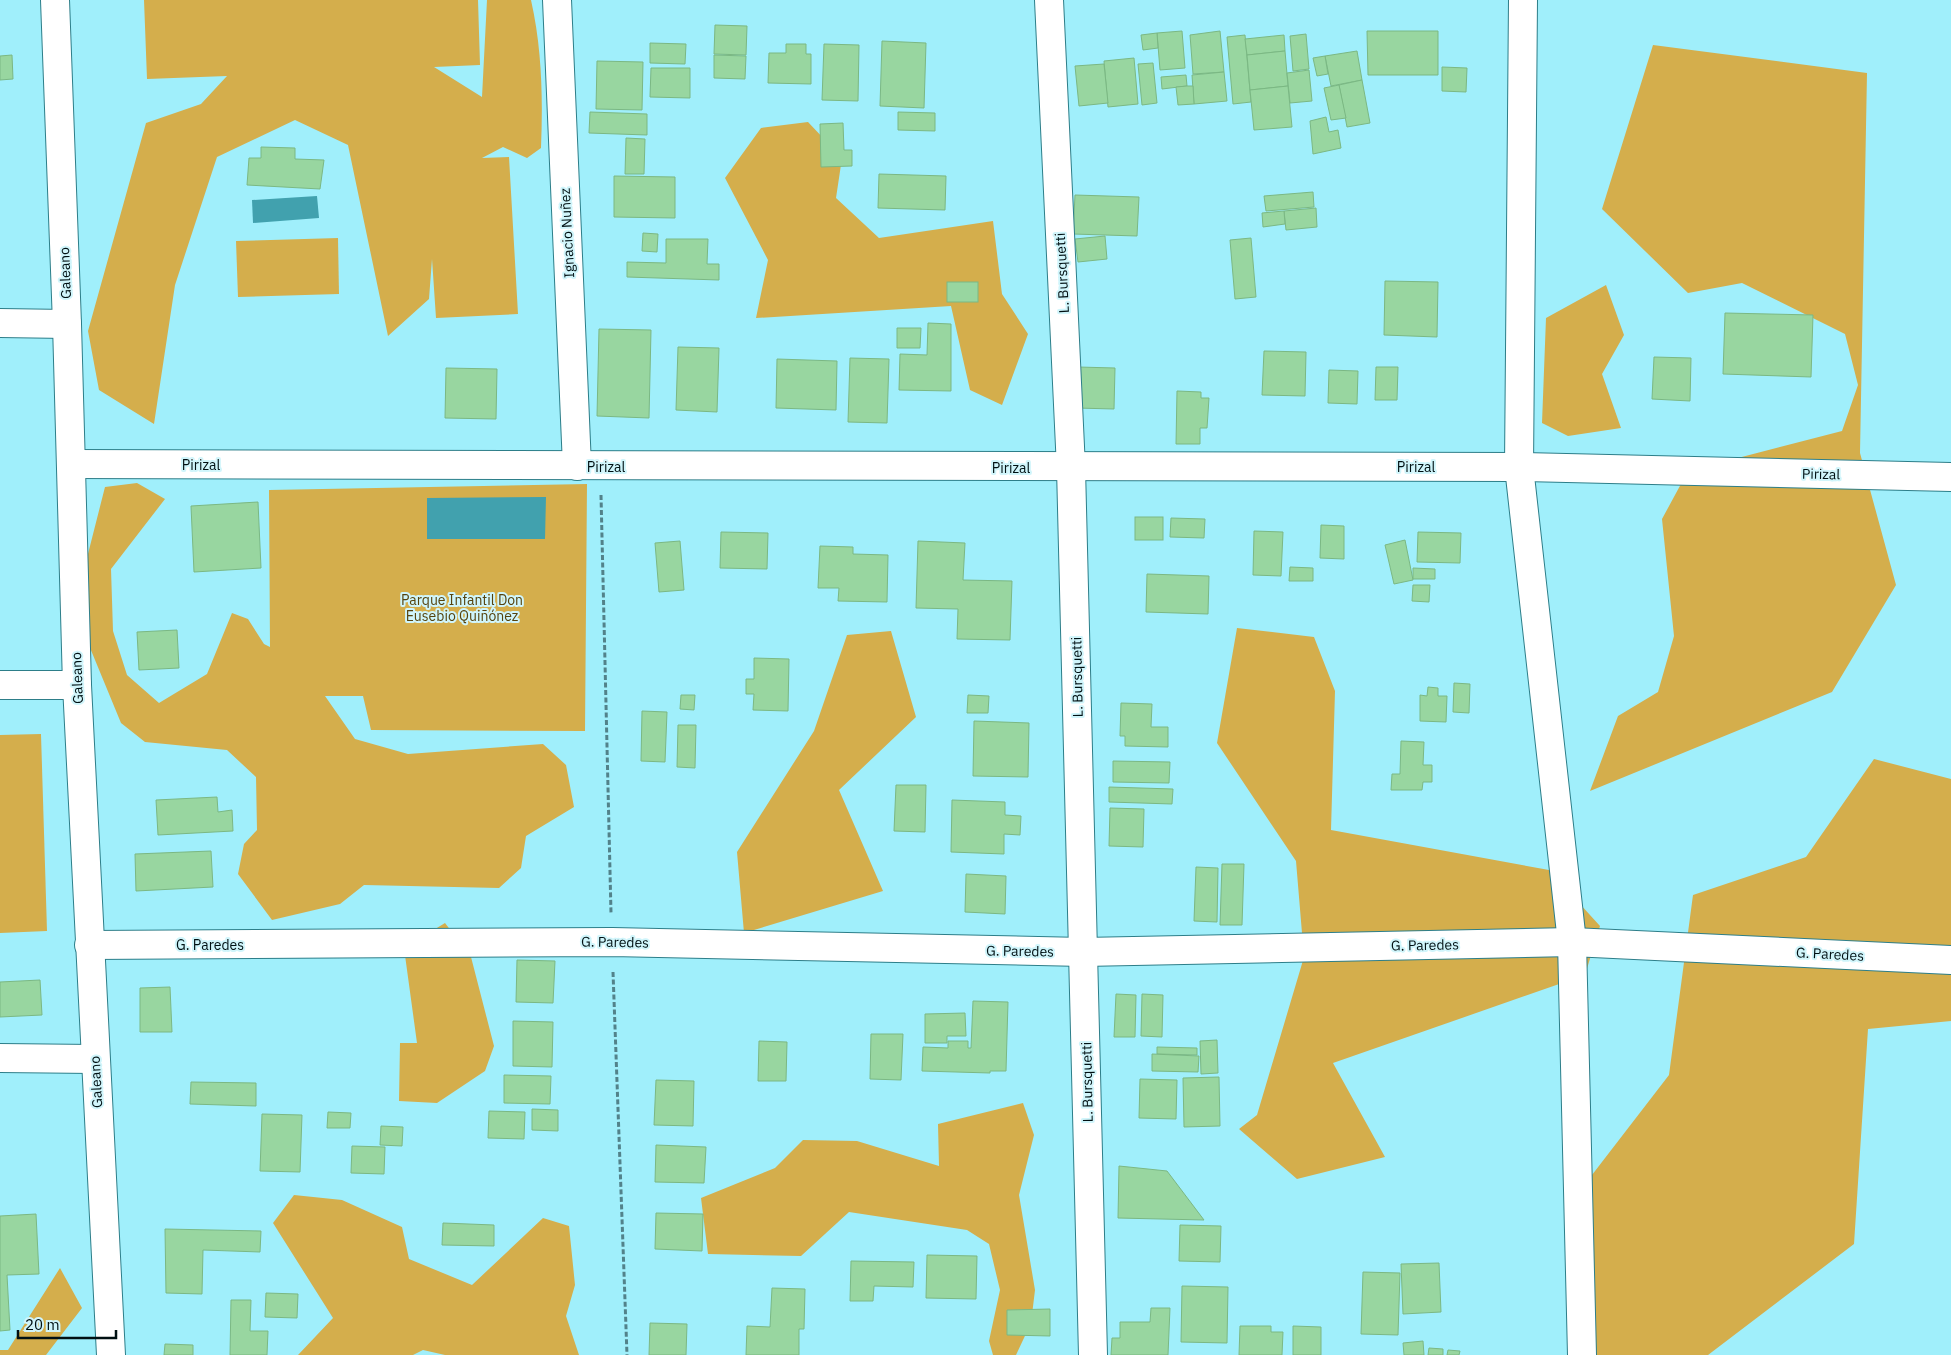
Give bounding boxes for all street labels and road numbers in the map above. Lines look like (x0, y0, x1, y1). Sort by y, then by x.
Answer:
street label: Ignacio Nuñez (556, 187, 578, 278)
street label: L. Bursquetti (1051, 232, 1073, 314)
street label: Galeano (55, 247, 75, 299)
street label: Pirizal (182, 456, 220, 474)
street label: Pirizal (587, 458, 625, 476)
street label: Pirizal (1397, 458, 1435, 476)
street label: Pirizal (992, 459, 1030, 477)
street label: Pirizal (1802, 465, 1841, 483)
street label: L. Bursquetti (1067, 637, 1087, 717)
street label: Galeano (67, 652, 87, 704)
street label: G. Paredes (581, 932, 649, 952)
street label: G. Paredes (1391, 935, 1459, 955)
street label: G. Paredes (176, 936, 244, 954)
street label: G. Paredes (986, 941, 1054, 961)
street label: G. Paredes (1796, 943, 1865, 965)
street label: L. Bursquetti (1077, 1042, 1097, 1122)
street label: Galeano (86, 1055, 106, 1108)

